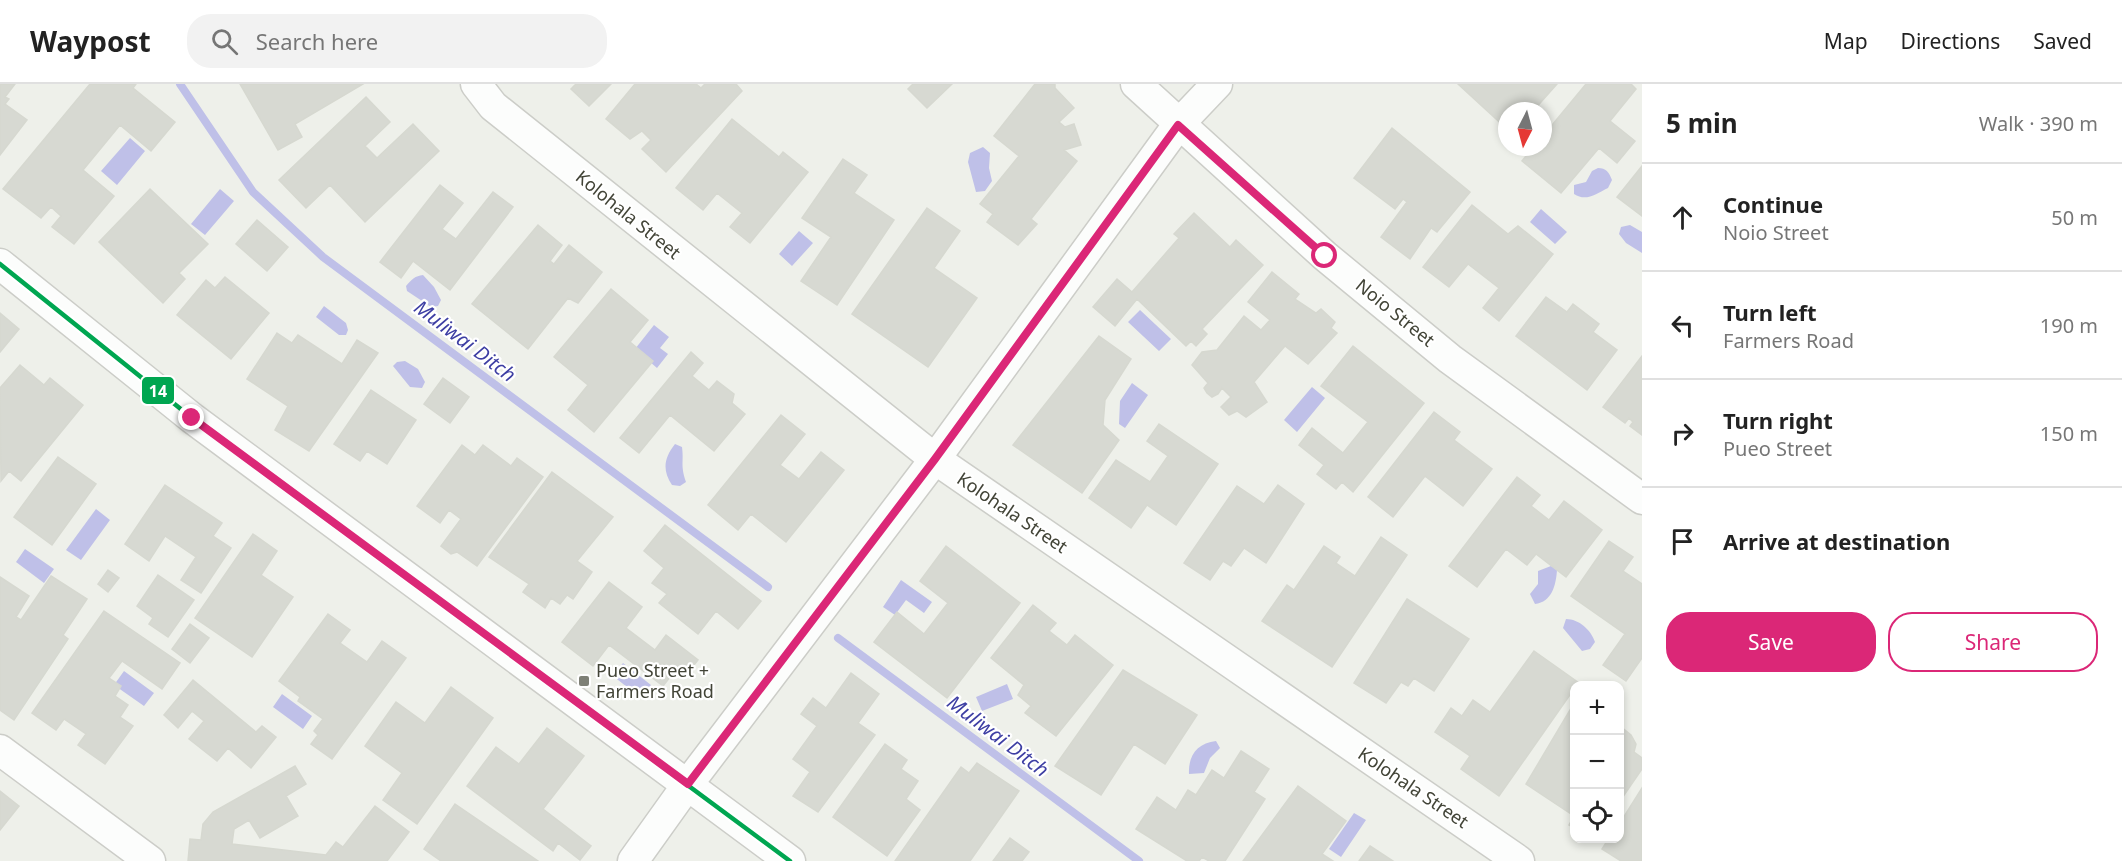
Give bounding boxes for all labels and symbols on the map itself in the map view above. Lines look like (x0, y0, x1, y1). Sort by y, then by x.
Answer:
north arrow (1498, 102, 1552, 156)
street label: Kolohala Street (571, 164, 686, 264)
route start (1311, 242, 1337, 268)
street label: Noio Street (1351, 273, 1440, 352)
water label: Muliwai Ditch (409, 294, 522, 388)
line badge: 14 (141, 376, 175, 405)
text: 14 (149, 380, 167, 402)
route end (178, 404, 204, 430)
street label: Kolohala Street (953, 466, 1073, 558)
place label: Pueo Street + Farmers Road (596, 658, 714, 703)
marker: Pueo Street + Farmers Road (577, 674, 591, 688)
water label: Muliwai Ditch (942, 689, 1055, 783)
street label: Kolohala Street (1354, 741, 1474, 833)

